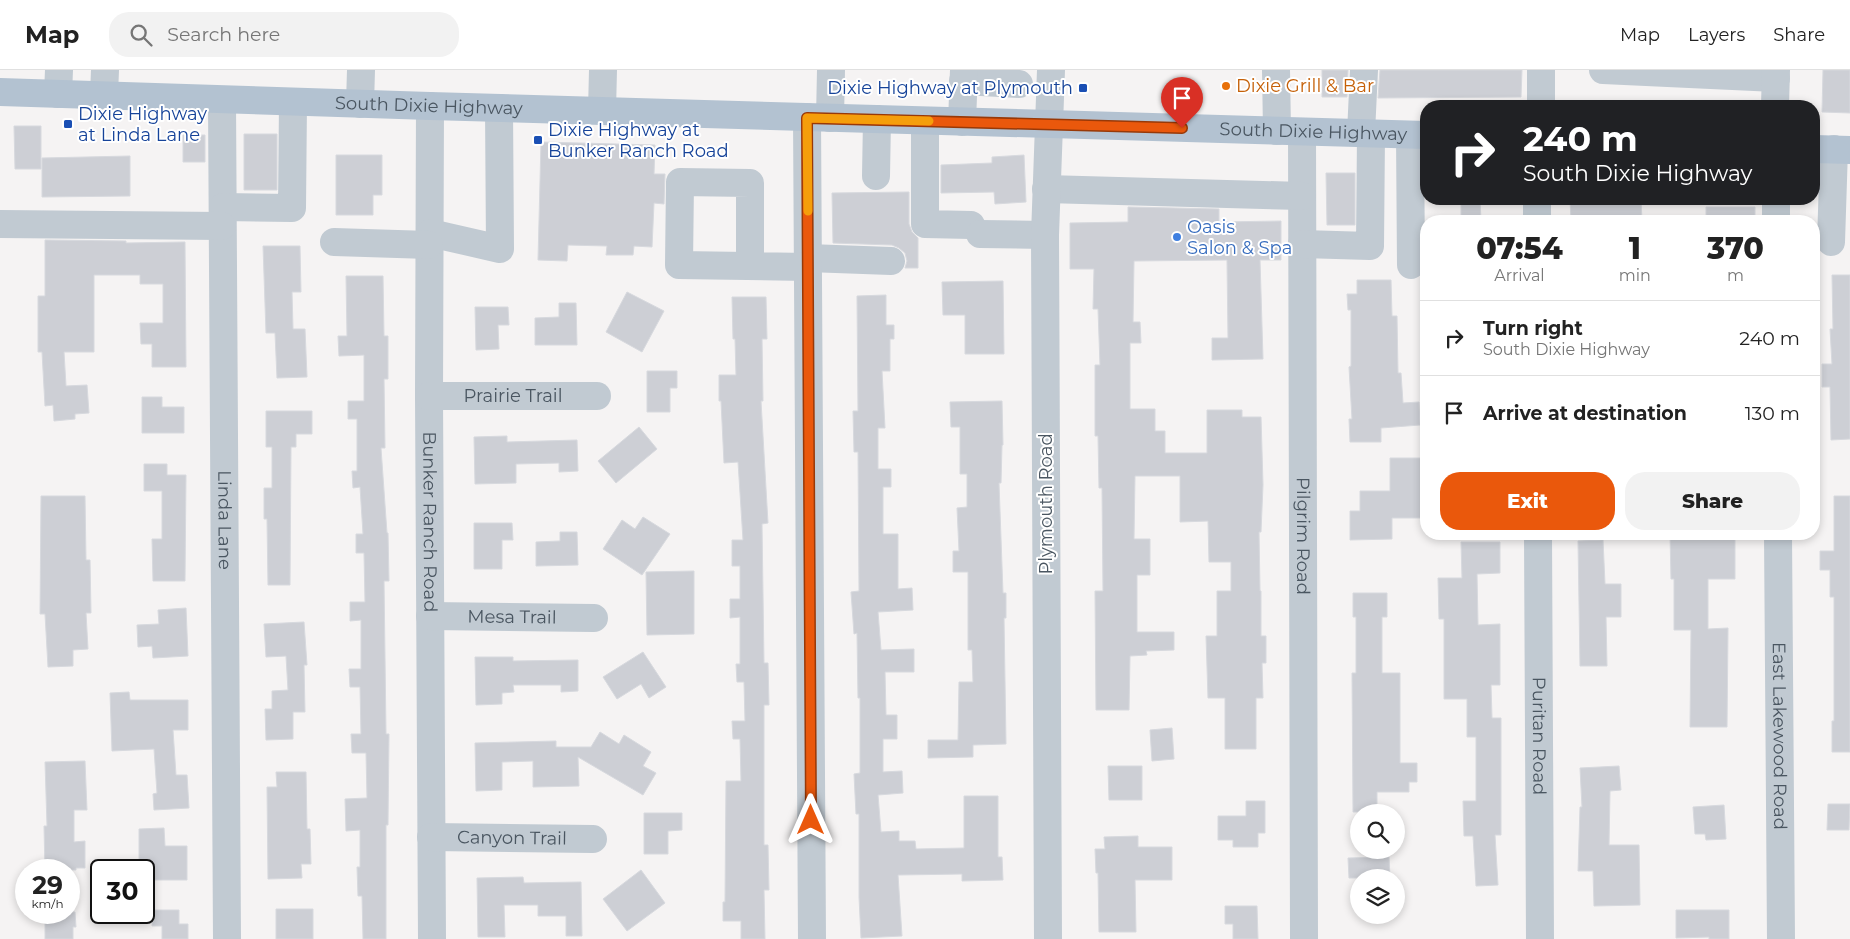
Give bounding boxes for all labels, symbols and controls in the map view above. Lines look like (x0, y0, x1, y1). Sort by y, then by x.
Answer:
search box (109, 12, 459, 57)
text: Map (25, 20, 79, 49)
icon: search (127, 21, 155, 49)
text: Search here (167, 23, 280, 46)
text: Map (1620, 24, 1660, 46)
text: Layers (1688, 24, 1745, 46)
text: Share (1773, 24, 1825, 46)
place label: Dixie Grill & Bar (1236, 75, 1374, 97)
place label: Dixie Highway at Plymouth (827, 77, 1073, 99)
pin (1161, 77, 1203, 128)
marker: Dixie Grill & Bar (1220, 80, 1232, 92)
marker: Dixie Highway at Plymouth (1077, 82, 1089, 94)
icon: arrive (1168, 84, 1196, 112)
street label: South Dixie Highway (335, 92, 523, 120)
place label: Dixie Highway at Linda Lane (78, 103, 207, 146)
text: 240 m (1523, 117, 1638, 160)
marker: Dixie Highway at Linda Lane (62, 118, 74, 130)
street label: South Dixie Highway (1219, 118, 1408, 145)
place label: Dixie Highway at Bunker Ranch Road (548, 119, 729, 162)
icon: right (1440, 120, 1505, 185)
marker: Dixie Highway at Bunker Ranch Road (532, 134, 544, 146)
text: South Dixie Highway (1523, 160, 1752, 187)
place label: Oasis Salon & Spa (1187, 216, 1292, 259)
text: 07:54 (1476, 230, 1563, 267)
text: 1 (1629, 230, 1641, 267)
text: 370 (1707, 230, 1764, 267)
marker: Oasis Salon & Spa (1171, 231, 1183, 243)
text: Arrival (1494, 266, 1545, 285)
text: min (1619, 266, 1651, 285)
text: m (1727, 266, 1744, 285)
text: Turn right (1483, 317, 1583, 340)
icon: right (1440, 324, 1468, 352)
text: 240 m (1739, 327, 1800, 350)
text: South Dixie Highway (1483, 340, 1650, 359)
street label: Prairie Trail (464, 385, 562, 407)
icon: arrive (1440, 399, 1468, 427)
text: Arrive at destination (1483, 402, 1687, 425)
text: 130 m (1745, 402, 1800, 425)
street label: Bunker Ranch Road (418, 432, 441, 612)
street label: Plymouth Road (1035, 433, 1057, 575)
street label: Linda Lane (213, 470, 236, 570)
button: Exit (1440, 472, 1615, 530)
button: Share (1625, 472, 1800, 530)
street label: Pilgrim Road (1292, 477, 1314, 595)
street label: Mesa Trail (467, 605, 557, 629)
street label: East Lakewood Road (1768, 642, 1791, 830)
street label: Puritan Road (1528, 677, 1550, 795)
position arrow (784, 793, 836, 845)
map controls (1350, 804, 1405, 924)
button: search (1350, 804, 1405, 859)
street label: Canyon Trail (457, 826, 567, 850)
speed limit sign: 30 (90, 859, 155, 924)
button: layers (1350, 869, 1405, 924)
text: 29 (32, 870, 63, 900)
text: km/h (31, 896, 64, 911)

